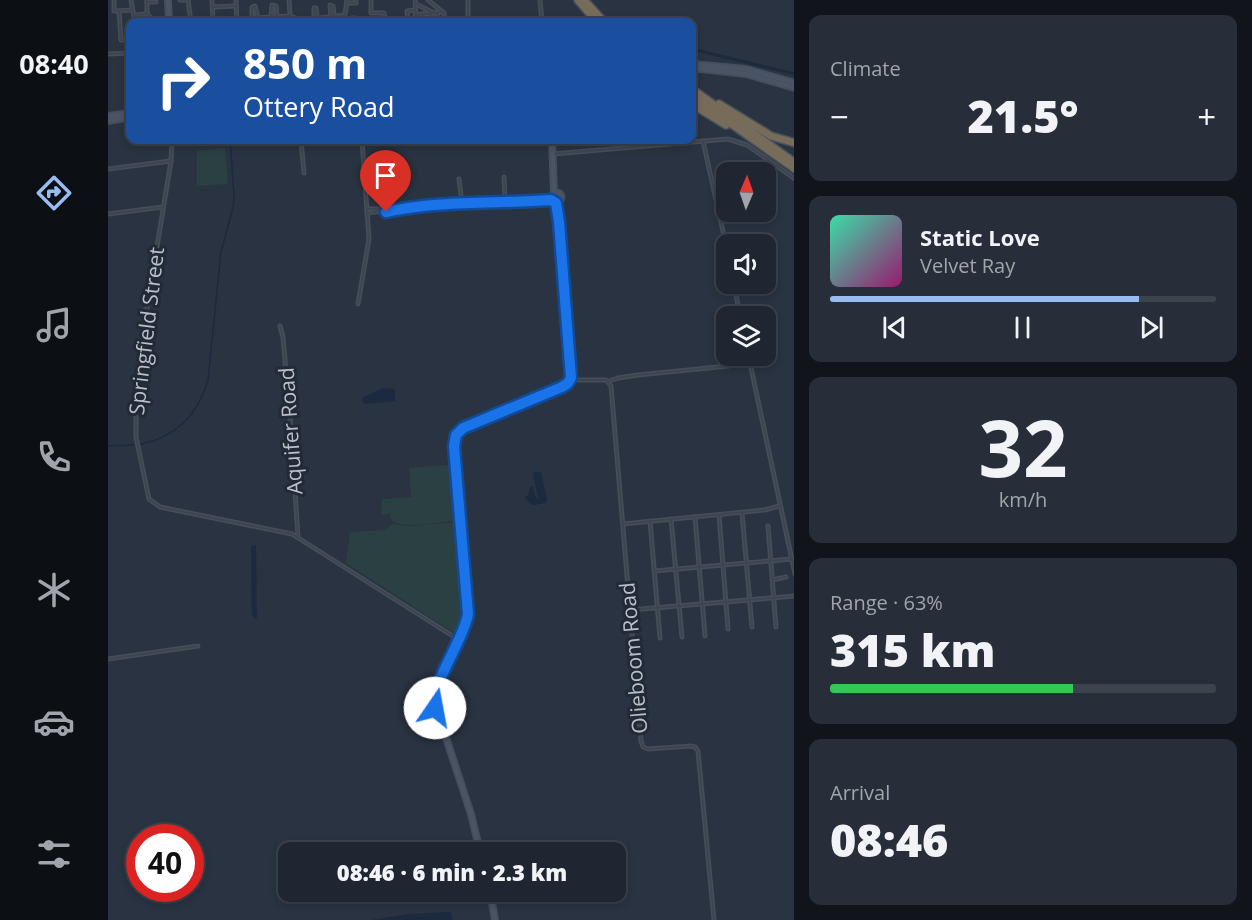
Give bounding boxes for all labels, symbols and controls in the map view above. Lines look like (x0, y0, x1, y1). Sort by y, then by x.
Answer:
text: 850 m (243, 34, 367, 91)
icon: right (144, 42, 222, 120)
text: 08:40 (19, 45, 89, 82)
text: Climate (830, 55, 901, 82)
text: 21.5° (967, 85, 1079, 146)
text: Ottery Road (243, 88, 394, 125)
text: − (830, 94, 849, 139)
text: + (1197, 94, 1216, 139)
pin (360, 150, 411, 212)
icon: arrive (369, 159, 402, 192)
north arrow (716, 162, 776, 222)
map controls (716, 162, 776, 366)
icon: directions (33, 172, 75, 214)
text: Static Love (920, 222, 1040, 252)
button: sound (716, 234, 776, 294)
street label: Springfield Street (122, 245, 170, 416)
text: Velvet Ray (920, 252, 1015, 279)
icon: music (33, 304, 75, 346)
button: layers (716, 306, 776, 366)
icon: previous (878, 311, 911, 344)
icon: pause (1006, 311, 1039, 344)
icon: next (1135, 311, 1168, 344)
street label: Aquifer Road (272, 367, 308, 496)
text: 32 (978, 394, 1068, 500)
icon: phone (33, 436, 75, 478)
text: km/h (999, 486, 1047, 513)
icon: climate (33, 569, 75, 611)
street label: Olieboom Road (612, 581, 654, 735)
text: Range · 63% (830, 589, 943, 616)
text: 315 km (830, 619, 995, 680)
position arrow (403, 676, 467, 740)
icon: car (33, 701, 75, 743)
text: Arrival (830, 779, 890, 806)
text: 08:46 (830, 809, 948, 870)
speed limit sign: 40 (126, 824, 204, 902)
icon: filters (33, 833, 75, 875)
text: 08:46 · 6 min · 2.3 km (337, 857, 567, 887)

